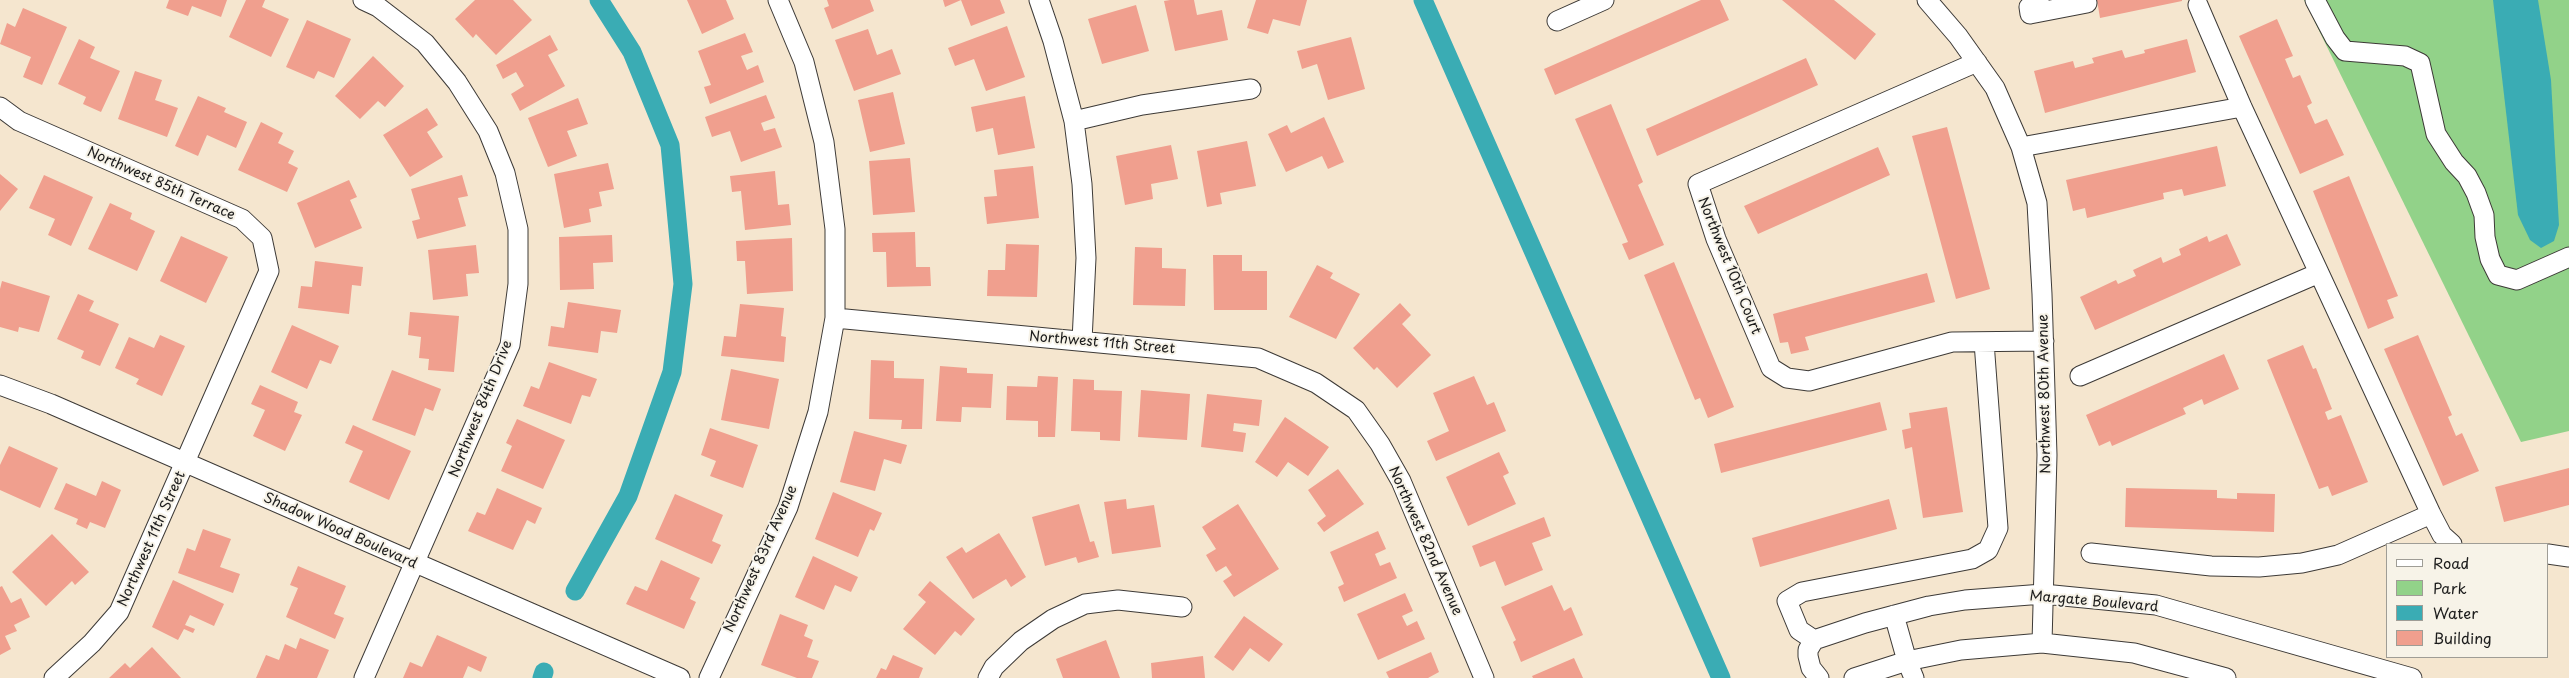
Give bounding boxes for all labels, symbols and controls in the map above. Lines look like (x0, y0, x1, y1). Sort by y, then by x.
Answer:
street label: Northwest 85th Terrace (84, 144, 238, 224)
street label: Northwest 10th Court (1694, 195, 1764, 337)
street label: Northwest 80th Avenue (2035, 314, 2055, 474)
street label: Northwest 11th Street (1028, 328, 1176, 358)
street label: Northwest 84th Drive (446, 338, 516, 480)
street label: Northwest 82nd Avenue (1385, 464, 1465, 618)
street label: Northwest 11th Street (115, 469, 189, 609)
street label: Northwest 83rd Avenue (721, 483, 801, 635)
street label: Shadow Wood Boulevard (261, 489, 419, 573)
legend (2386, 543, 2549, 658)
text: Road (2433, 551, 2469, 574)
text: Park (2433, 576, 2467, 599)
street label: Margate Boulevard (2029, 588, 2159, 616)
text: Water (2433, 601, 2478, 624)
text: Building (2433, 626, 2492, 649)

